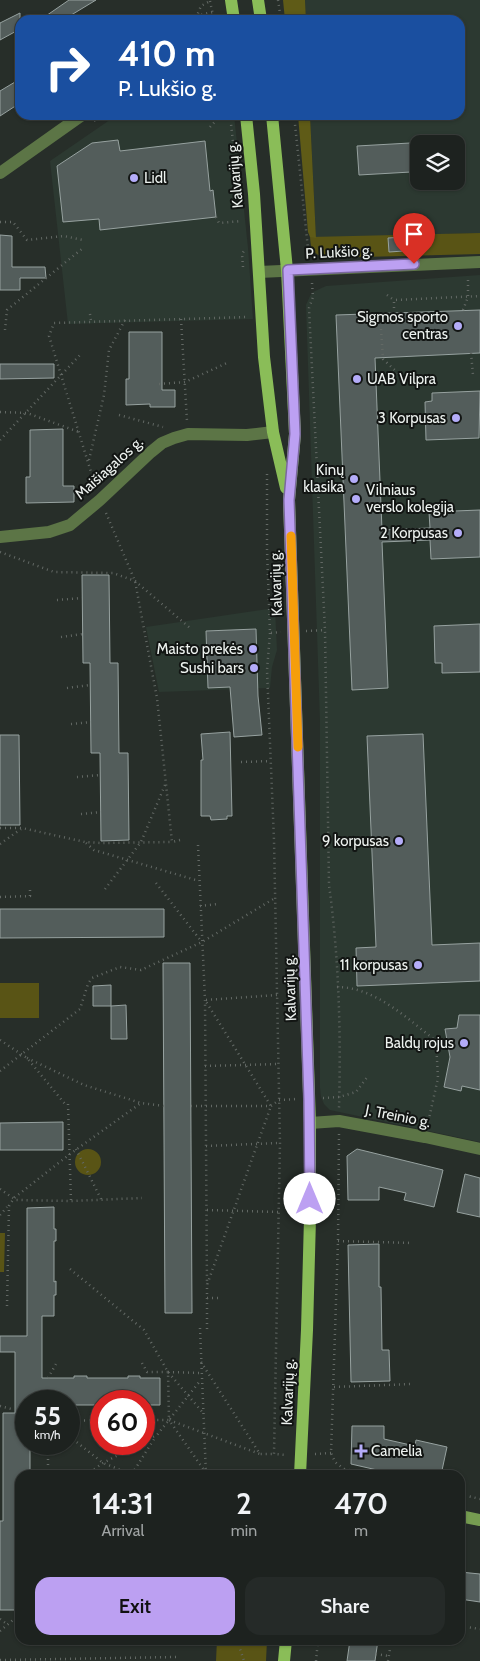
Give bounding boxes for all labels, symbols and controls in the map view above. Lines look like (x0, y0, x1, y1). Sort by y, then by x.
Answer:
text: 410 m (118, 32, 215, 75)
icon: right (35, 35, 100, 100)
text: P. Lukšio g. (118, 75, 217, 102)
map controls (410, 135, 465, 190)
button: layers (410, 135, 465, 190)
street label: Kalvarijų g. (223, 141, 247, 209)
place label: Lidl (144, 169, 167, 187)
marker: Lidl (128, 172, 140, 184)
pin (393, 213, 435, 264)
icon: arrive (400, 220, 428, 248)
street label: P. Lukšio g. (305, 241, 373, 263)
place label: Sigmos sporto centras (357, 308, 448, 343)
marker: Sigmos sporto centras (452, 320, 464, 332)
place label: UAB Vilpra (367, 370, 437, 388)
marker: UAB Vilpra (351, 373, 363, 385)
place label: 3 Korpusas (378, 409, 446, 427)
marker: 3 Korpusas (450, 412, 462, 424)
street label: Maišiagalos g. (71, 433, 147, 503)
place label: Kinų klasika (303, 461, 345, 496)
marker: Kinų klasika (348, 473, 360, 485)
place label: Vilniaus verslo kolegija (366, 481, 455, 516)
marker: Vilniaus verslo kolegija (350, 493, 362, 505)
place label: 2 Korpusas (380, 524, 448, 542)
marker: 2 Korpusas (452, 527, 464, 539)
street label: Kalvarijų g. (266, 549, 286, 617)
place label: Maisto prekės (157, 640, 243, 658)
marker: Maisto prekės (247, 643, 259, 655)
place label: Sushi bars (180, 659, 244, 677)
marker: Sushi bars (248, 662, 260, 674)
place label: 9 korpusas (322, 832, 389, 850)
marker: 9 korpusas (393, 835, 405, 847)
street label: Kalvarijų g. (280, 954, 300, 1022)
place label: 11 korpusas (340, 956, 408, 974)
marker: 11 korpusas (412, 959, 424, 971)
place label: Baldų rojus (385, 1034, 454, 1052)
marker: Baldų rojus (458, 1037, 470, 1049)
street label: J. Treinio g. (363, 1101, 432, 1131)
position arrow (283, 1172, 335, 1224)
street label: Kalvarijų g. (278, 1358, 298, 1426)
speed limit sign: 60 (90, 1390, 155, 1455)
text: 55 (34, 1401, 61, 1431)
text: km/h (34, 1427, 61, 1442)
place label: Camelia (371, 1442, 423, 1460)
marker: Camelia (355, 1445, 367, 1457)
text: 14:31 (92, 1485, 154, 1522)
text: 2 (236, 1485, 252, 1522)
text: 470 (334, 1485, 388, 1522)
text: Arrival (102, 1521, 144, 1540)
text: min (231, 1521, 257, 1540)
text: m (354, 1521, 368, 1540)
button: Exit (35, 1577, 235, 1635)
button: Share (245, 1577, 445, 1635)

